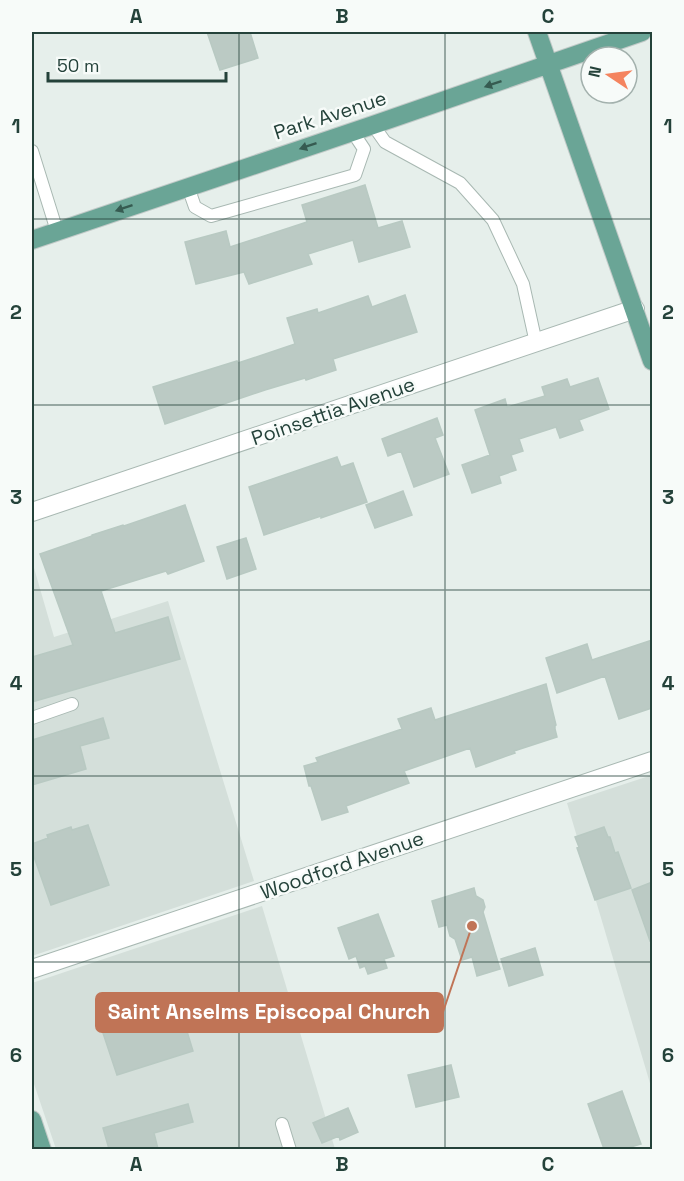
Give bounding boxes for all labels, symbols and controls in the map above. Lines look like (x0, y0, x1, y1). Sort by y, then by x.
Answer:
text: A (130, 3, 143, 29)
text: B (335, 3, 349, 29)
text: C (542, 3, 555, 29)
scale bar (48, 45, 226, 83)
north arrow (579, 45, 639, 105)
text: 50 m (57, 54, 99, 77)
text: N (583, 64, 606, 79)
one-way arrow (484, 79, 502, 89)
street label: Park Avenue (270, 85, 390, 145)
text: 1 (11, 113, 21, 139)
text: 1 (663, 113, 673, 139)
one-way arrow (299, 142, 317, 151)
one-way arrow (115, 204, 133, 214)
text: 2 (10, 299, 22, 325)
text: 2 (662, 299, 674, 325)
street label: Poinsettia Avenue (248, 371, 418, 451)
text: 3 (10, 484, 22, 510)
text: 3 (662, 484, 674, 510)
text: 4 (10, 670, 23, 696)
text: 4 (662, 670, 675, 696)
street label: Woodford Avenue (257, 825, 427, 905)
text: 5 (10, 856, 22, 882)
text: 5 (662, 856, 674, 882)
callout: Saint Anselms Episcopal Church (96, 993, 443, 1032)
text: Saint Anselms Episcopal Church (108, 998, 430, 1025)
text: 6 (10, 1042, 22, 1068)
text: 6 (662, 1042, 674, 1068)
text: A (130, 1151, 143, 1177)
text: B (335, 1151, 349, 1177)
text: C (542, 1151, 555, 1177)

